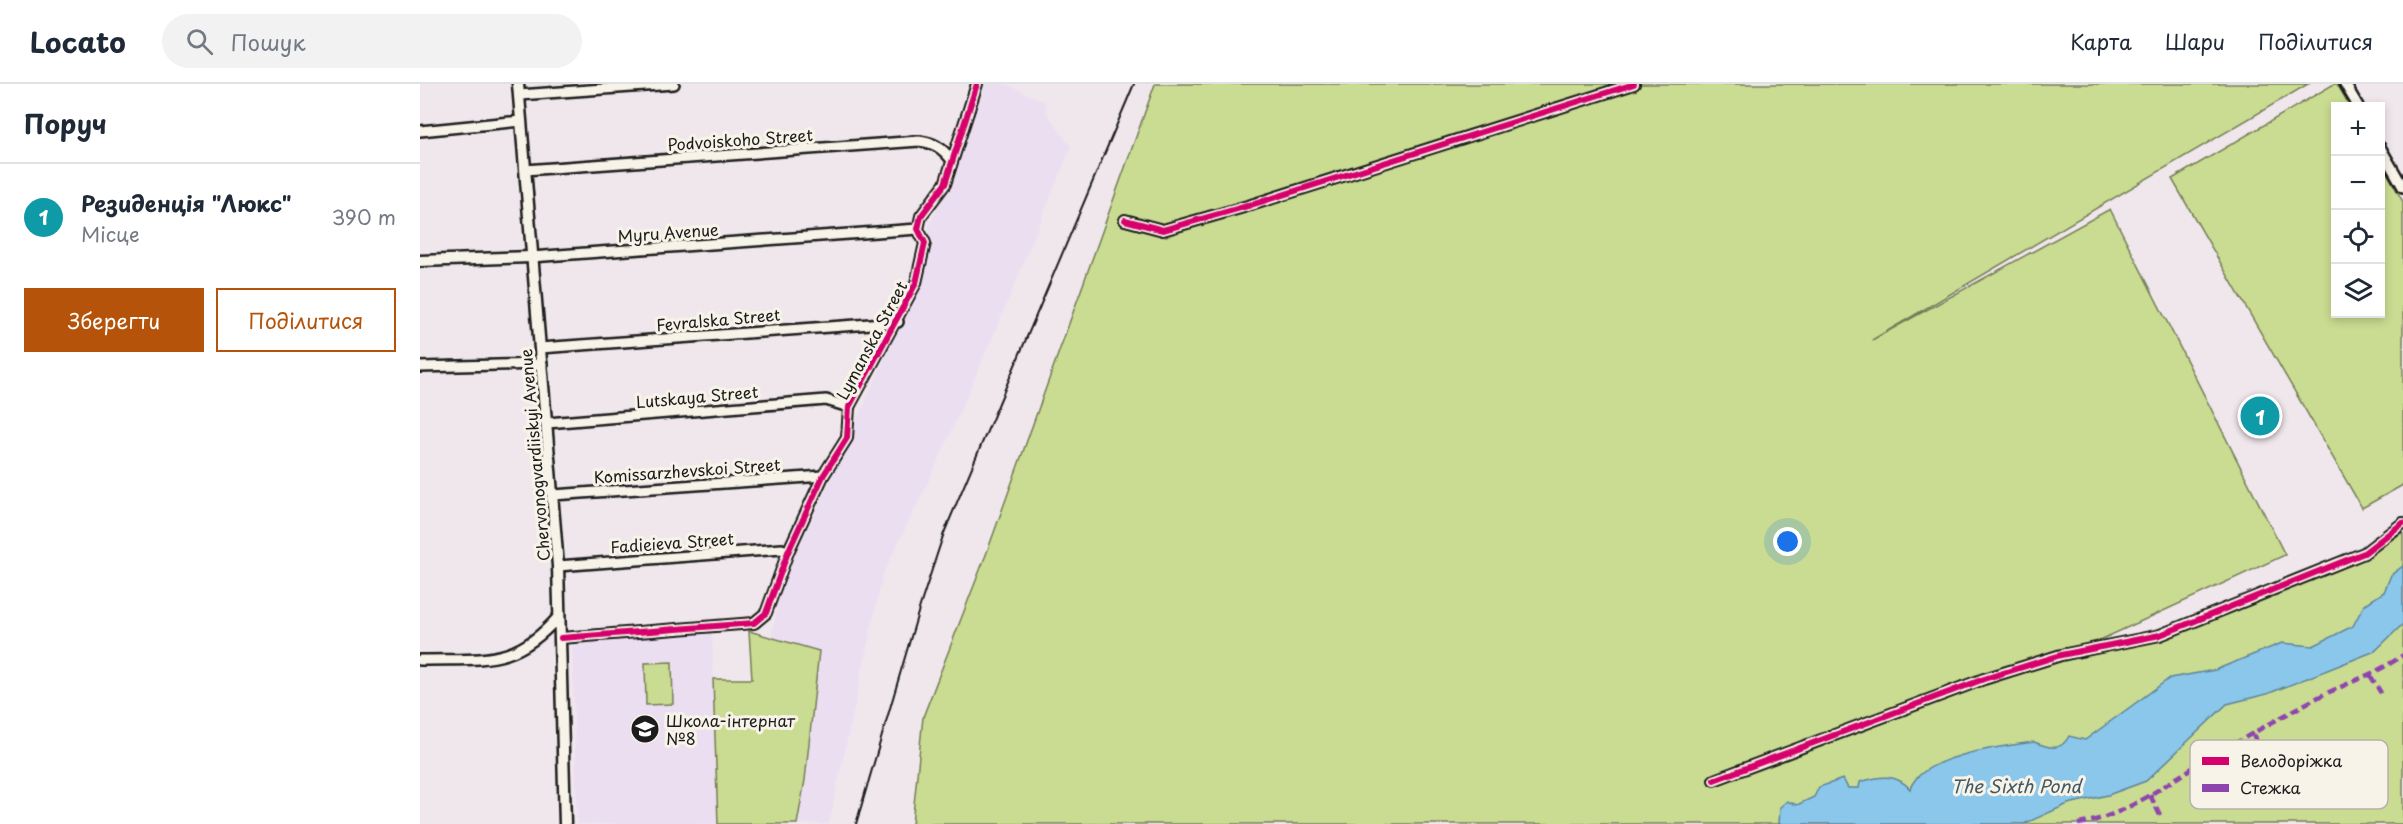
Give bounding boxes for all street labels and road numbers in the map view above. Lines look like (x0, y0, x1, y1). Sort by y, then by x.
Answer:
street label: Podvoiskoho Street (666, 122, 814, 156)
street label: Myru Avenue (617, 216, 720, 247)
street label: Lymanska Street (830, 276, 913, 404)
street label: Fevralska Street (655, 302, 781, 336)
street label: Chervonogvardiiskyi Avenue (513, 348, 555, 562)
street label: Lutskaya Street (635, 379, 760, 413)
street label: Komissarzhevskoi Street (593, 451, 782, 488)
street label: Fadieieva Street (609, 526, 735, 558)

